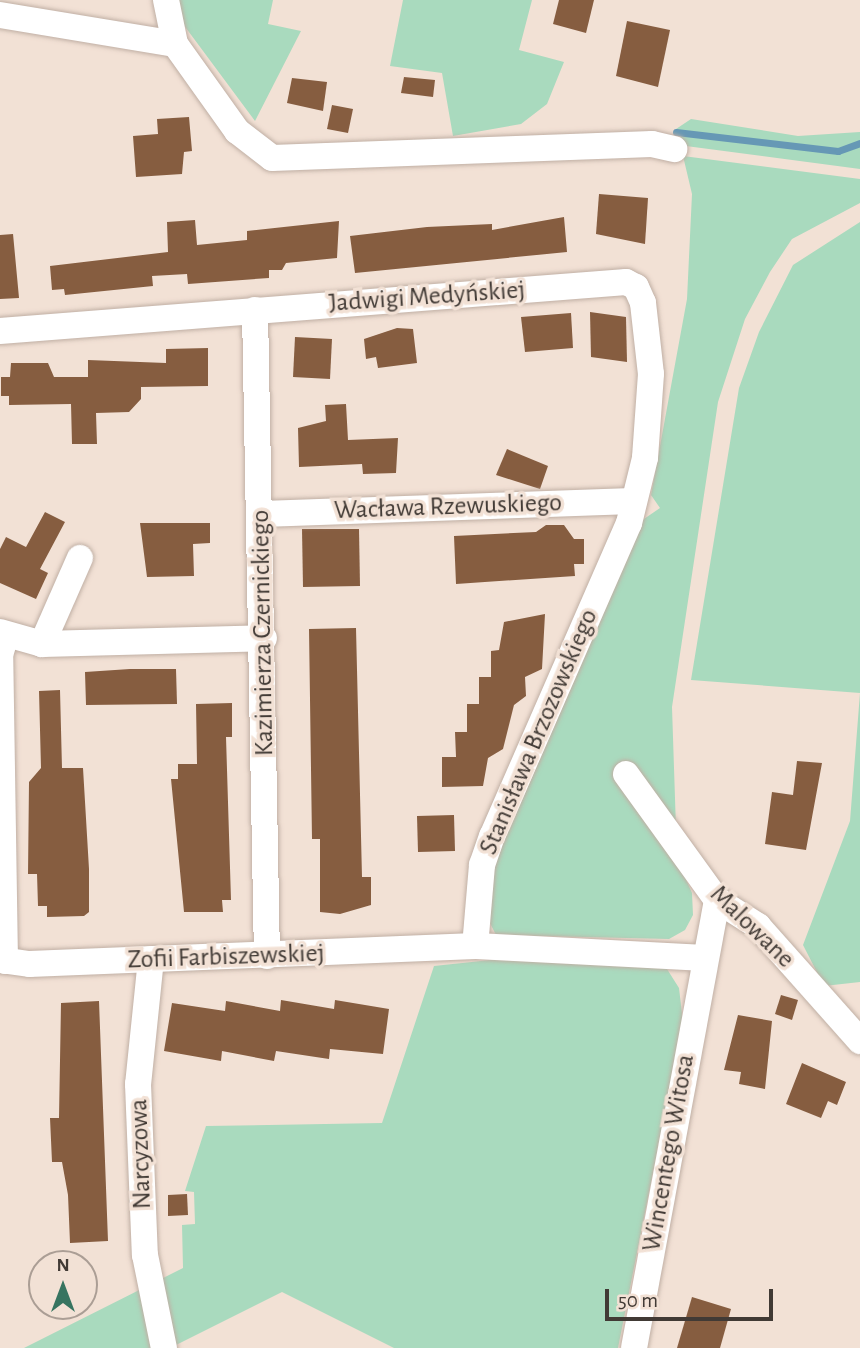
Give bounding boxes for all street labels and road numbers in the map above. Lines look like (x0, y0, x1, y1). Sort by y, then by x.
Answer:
street label: Jadwigi Medyńskiej (328, 275, 526, 319)
street label: Wacława Rzewuskiego (333, 487, 563, 527)
street label: Kazimierza Czernickiego (245, 510, 281, 756)
street label: Stanisława Brzozowskiego (473, 605, 605, 859)
street label: Malowane (703, 879, 801, 975)
street label: Zofii Farbiszewskiej (127, 938, 325, 976)
street label: Wincentego Witosa (636, 1052, 702, 1254)
street label: Narcyzowa (123, 1098, 159, 1210)

